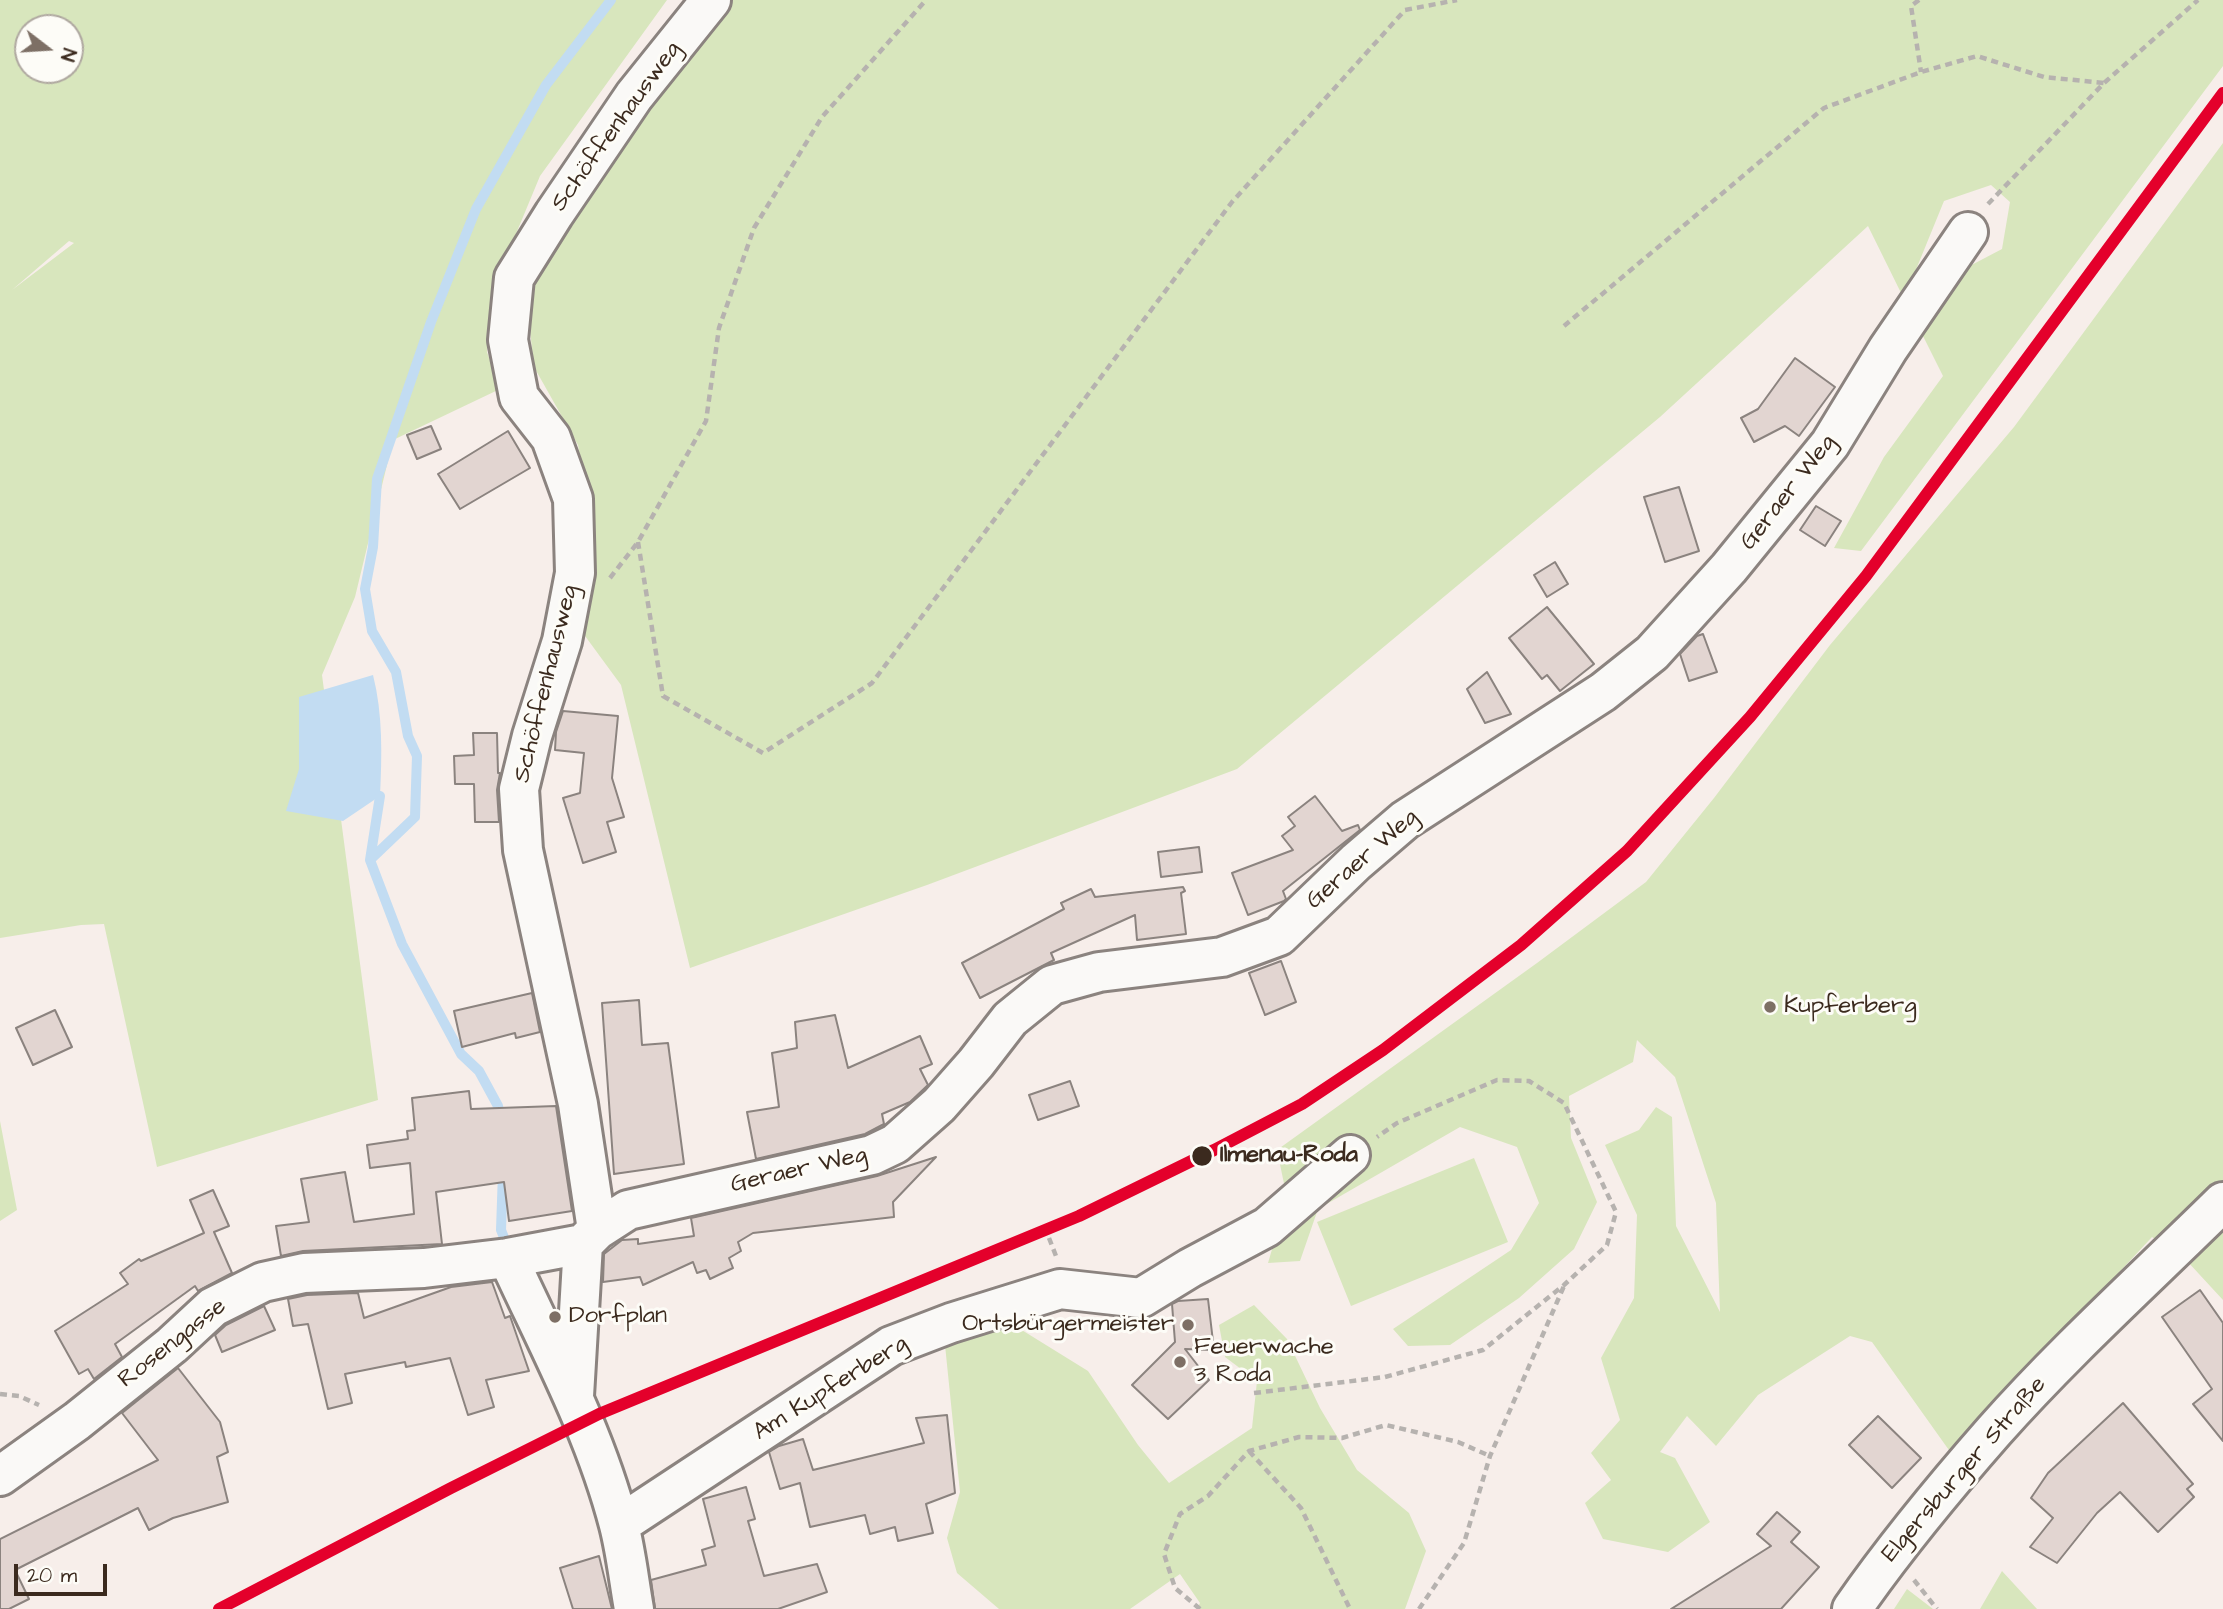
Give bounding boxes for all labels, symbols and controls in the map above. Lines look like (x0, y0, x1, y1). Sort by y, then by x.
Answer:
north arrow (14, 14, 84, 84)
street label: Schöffenhausweg (546, 37, 688, 217)
text: N (53, 45, 82, 64)
street label: Geraer Weg (1735, 429, 1843, 557)
street label: Schöffenhausweg (509, 582, 585, 786)
street label: Geraer Weg (1301, 804, 1425, 916)
place label: Kupferberg (1784, 993, 1917, 1021)
marker: Kupferberg (1762, 999, 1778, 1015)
street label: Geraer Weg (728, 1141, 870, 1201)
place label: Ilmenau-Roda (1220, 1142, 1358, 1170)
marker: Ilmenau-Roda (1190, 1144, 1214, 1168)
street label: Rosengasse (113, 1293, 233, 1395)
place label: Dorfplan (569, 1303, 667, 1331)
marker: Dorfplan (547, 1309, 563, 1325)
place label: Ortsbürgermeister (962, 1311, 1174, 1339)
marker: Ortsbürgermeister (1180, 1317, 1196, 1333)
street label: Am Kupferberg (749, 1330, 913, 1448)
place label: Feuerwache 3 Roda (1194, 1334, 1334, 1390)
marker: Feuerwache 3 Roda (1172, 1354, 1188, 1370)
street label: Elgersburger Straße (1877, 1371, 2053, 1569)
scale bar (18, 1550, 110, 1594)
text: 20 m (27, 1561, 77, 1590)

